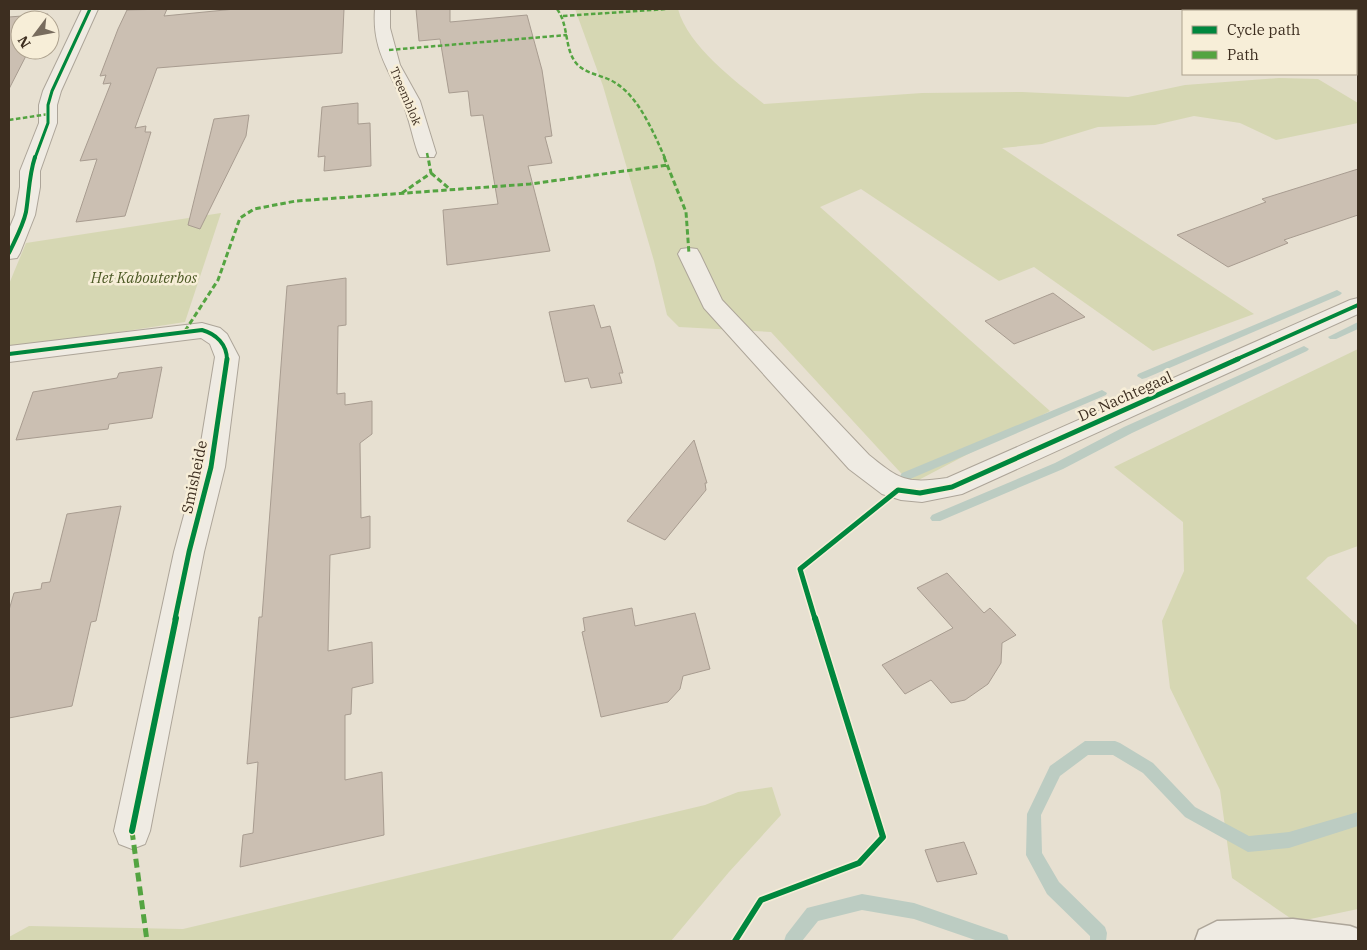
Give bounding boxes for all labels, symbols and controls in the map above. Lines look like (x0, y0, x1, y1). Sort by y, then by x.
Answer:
north arrow (10, 10, 60, 60)
legend (1182, 10, 1357, 75)
text: Cycle path (1227, 20, 1300, 39)
text: N (13, 32, 35, 51)
text: Path (1227, 45, 1259, 64)
street label: Treemblok (387, 65, 425, 127)
park label: Het Kabouterbos (90, 268, 198, 287)
street label: De Nachtegaal (1075, 367, 1175, 425)
street label: Smisheide (177, 439, 211, 515)

